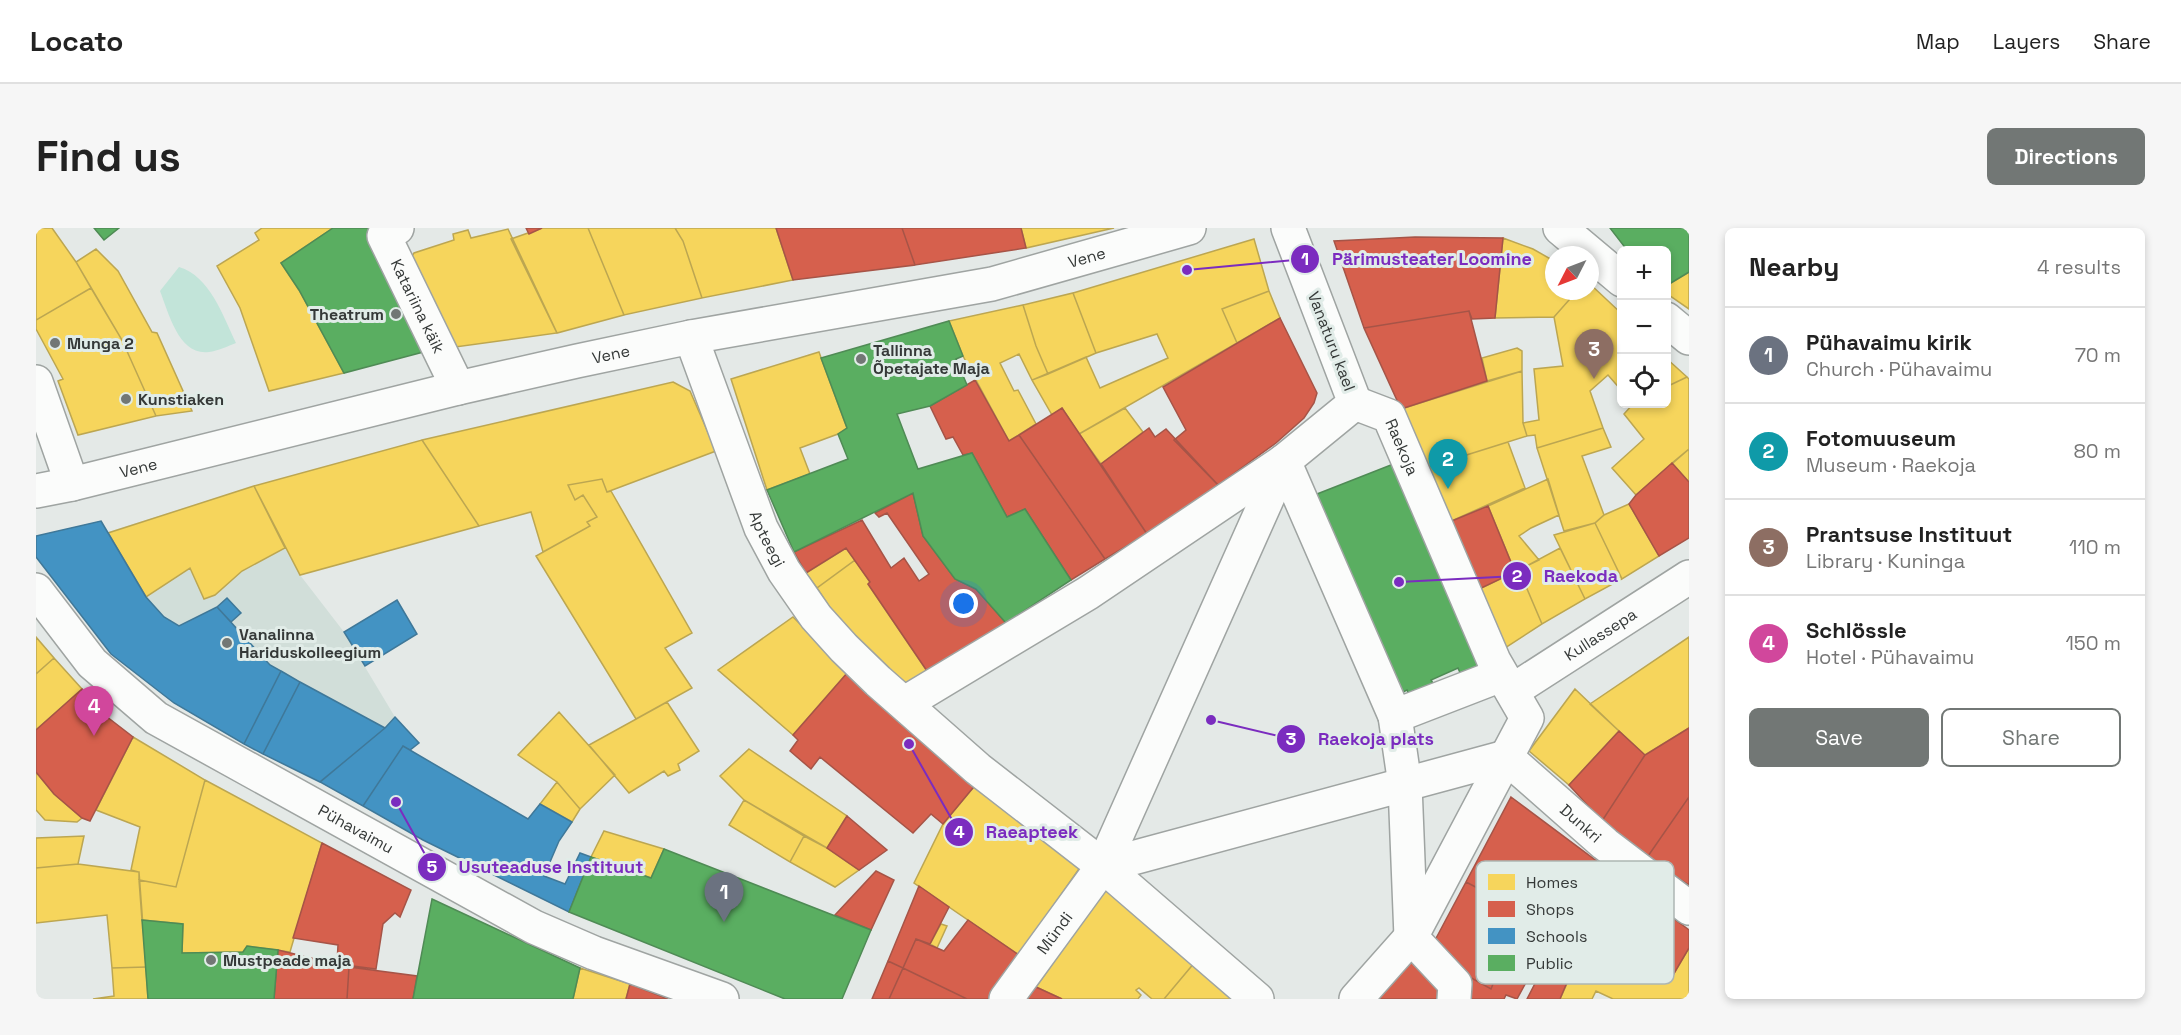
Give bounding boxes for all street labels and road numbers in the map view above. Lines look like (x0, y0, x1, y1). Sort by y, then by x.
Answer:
street label: Vene (1066, 242, 1108, 273)
street label: Katariina käik (386, 256, 450, 357)
street label: Vanaturu kael (1303, 288, 1360, 394)
street label: Vene (590, 340, 632, 369)
street label: Raekoja (1380, 415, 1423, 479)
street label: Vene (117, 453, 159, 483)
street label: Apteegi (745, 508, 790, 571)
street label: Kullassepa (1560, 603, 1641, 666)
street label: Dunkri (1556, 799, 1606, 847)
street label: Pühavaimu (314, 800, 397, 858)
street label: Mündi (1032, 908, 1077, 958)

